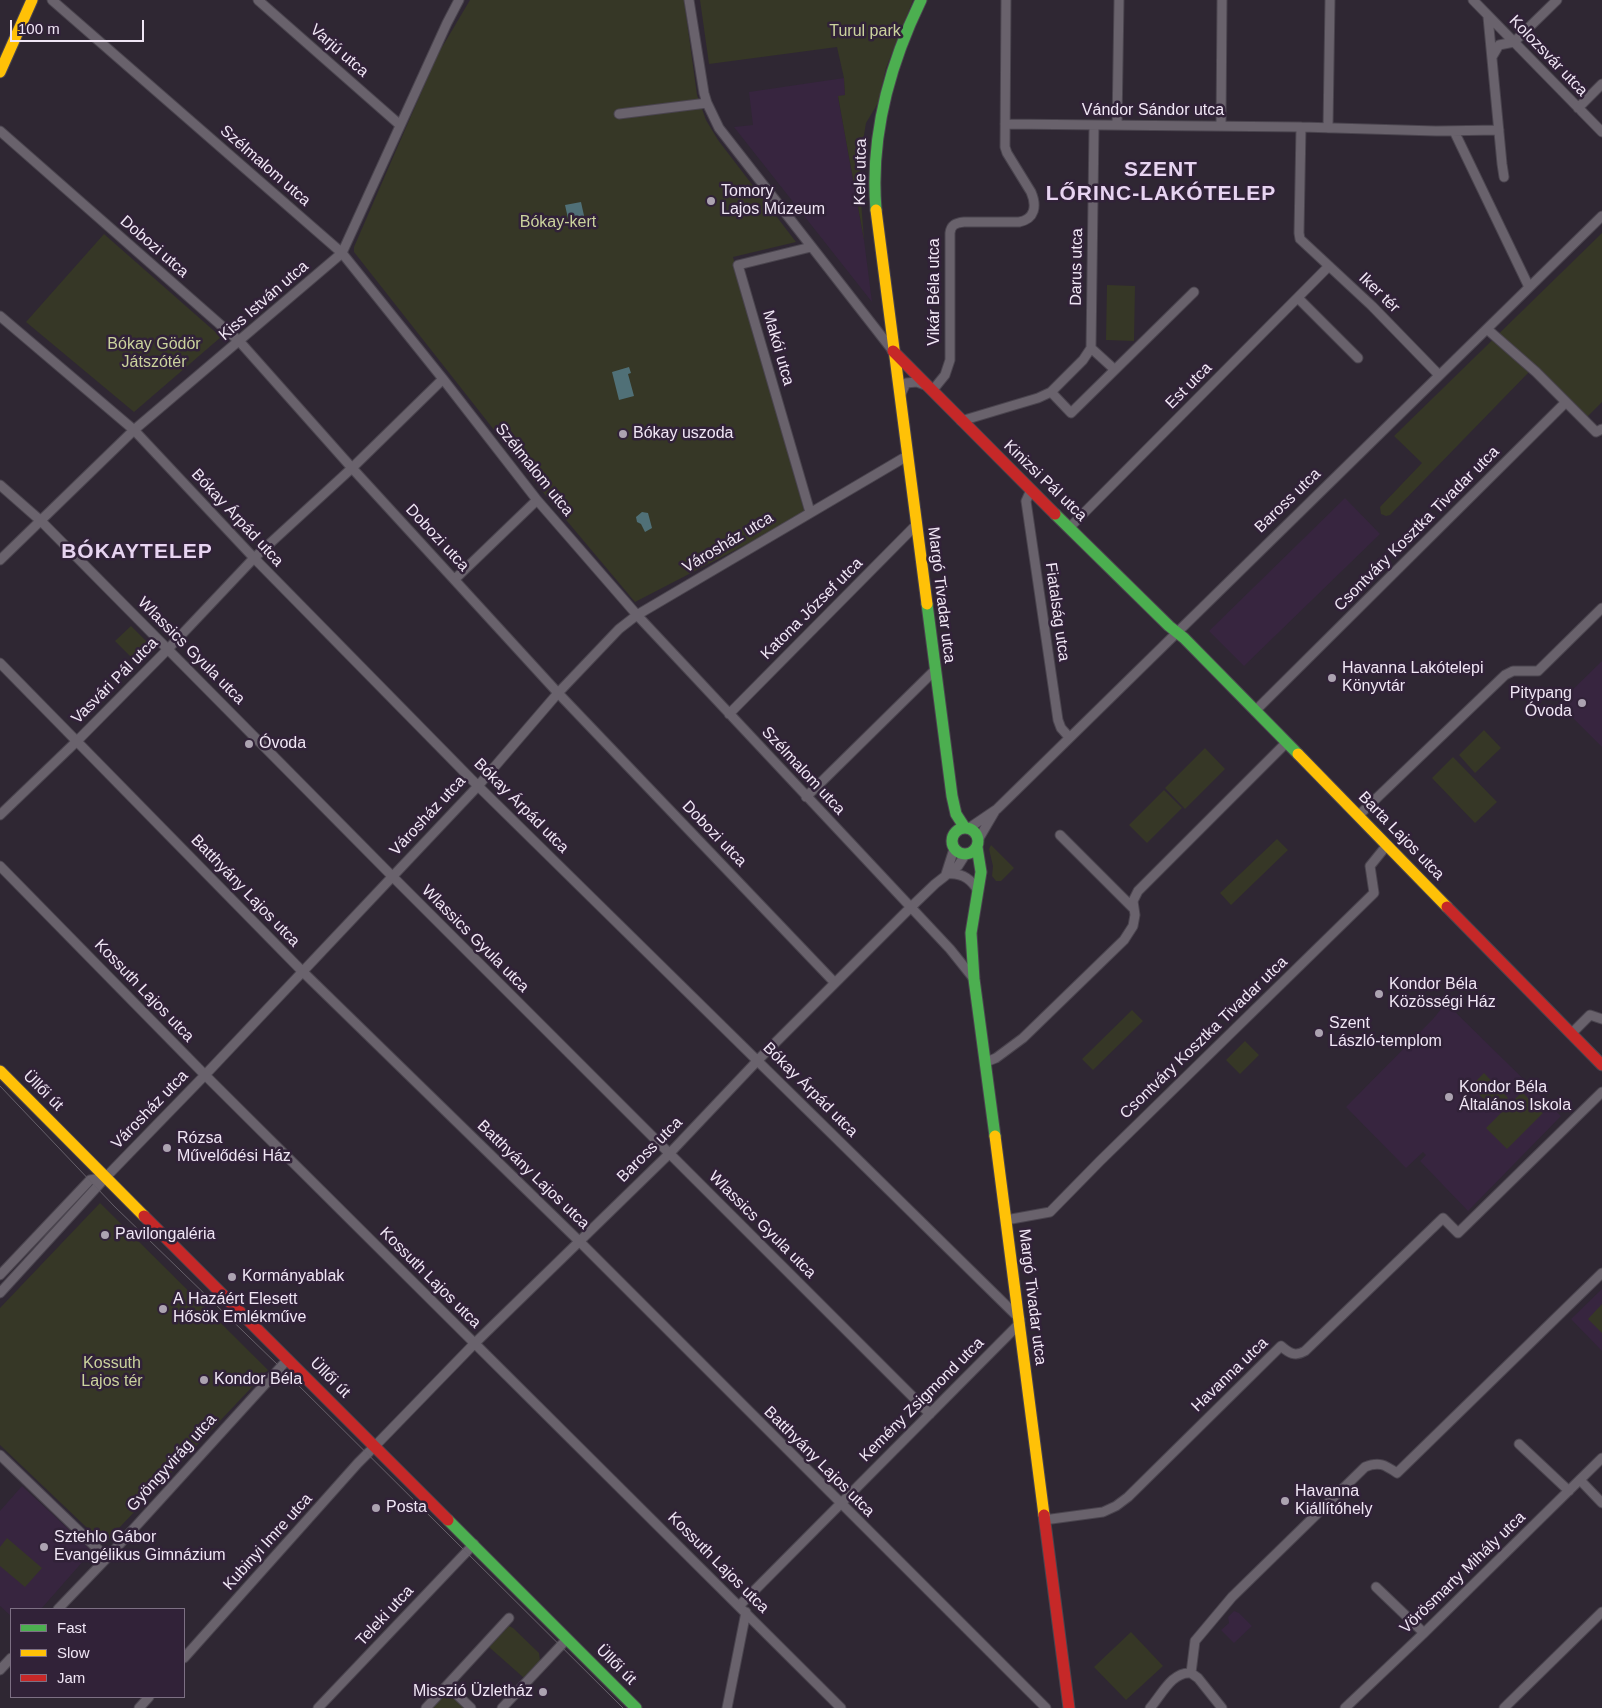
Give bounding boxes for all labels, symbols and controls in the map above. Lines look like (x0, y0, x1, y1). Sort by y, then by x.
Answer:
scale bar (12, 10, 146, 42)
street label: Kolozsvár utca (1505, 12, 1591, 100)
text: 100 m (18, 20, 60, 37)
street label: Varjú utca (306, 21, 372, 81)
park label: Turul park (829, 22, 901, 42)
street label: Vándor Sándor utca (1082, 101, 1224, 121)
street label: Szélmalom utca (216, 121, 314, 211)
street label: Kele utca (851, 138, 871, 206)
district label: SZENT LŐRINC-LAKÓTELEP (1044, 157, 1278, 207)
place label: Tomory Lajos Múzeum (721, 182, 825, 220)
marker: Tomory Lajos Múzeum (705, 195, 717, 207)
street label: Dobozi utca (116, 212, 192, 282)
park label: Bókay-kert (520, 213, 596, 233)
street label: Darus utca (1067, 228, 1087, 306)
street label: Vikár Béla utca (925, 238, 945, 346)
street label: Kiss István utca (215, 257, 313, 345)
street label: Iker tér (1354, 269, 1404, 317)
street label: Makói utca (758, 308, 798, 388)
park label: Bókay Gödör Játszótér (107, 335, 201, 373)
street label: Est utca (1162, 359, 1216, 413)
street label: Szélmalom utca (491, 420, 577, 520)
place label: Bókay uszoda (633, 424, 734, 444)
marker: Bókay uszoda (617, 428, 629, 440)
street label: Kinizsi Pál utca (999, 436, 1091, 526)
street label: Csontváry Kosztka Tivadar utca (1331, 443, 1503, 615)
street label: Bókay Árpád utca (187, 465, 287, 571)
street label: Baross utca (1251, 465, 1325, 537)
street label: Dobozi utca (401, 501, 473, 575)
street label: Városház utca (679, 508, 777, 578)
street label: Margó Tivadar utca (923, 526, 959, 664)
district label: BÓKAYTELEP (60, 539, 214, 565)
street label: Katona József utca (757, 554, 867, 664)
street label: Fiatalság utca (1041, 561, 1073, 663)
street label: Wlassics Gyula utca (133, 593, 249, 709)
street label: Vasvári Pál utca (68, 634, 162, 728)
place label: Havanna Lakótelepi Könyvtár (1342, 659, 1483, 697)
marker: Havanna Lakótelepi Könyvtár (1326, 672, 1338, 684)
place label: Pitypang Óvoda (1510, 684, 1572, 722)
marker: Pitypang Óvoda (1576, 697, 1588, 709)
street label: Szélmalom utca (757, 723, 849, 819)
place label: Óvoda (259, 734, 306, 754)
marker: Óvoda (243, 738, 255, 750)
street label: Bókay Árpád utca (470, 755, 572, 857)
street label: Városház utca (386, 772, 470, 860)
street label: Barta Lajos utca (1354, 788, 1448, 884)
street label: Dobozi utca (678, 797, 750, 871)
street label: Batthyány Lajos utca (187, 831, 303, 951)
street label: Wlassics Gyula utca (417, 881, 533, 997)
street label: Kossuth Lajos utca (90, 936, 198, 1046)
street label: Csontváry Kosztka Tivadar utca (1116, 953, 1292, 1123)
place label: Kondor Béla Közösségi Ház (1389, 975, 1496, 1013)
marker: Kondor Béla Közösségi Ház (1373, 988, 1385, 1000)
place label: Szent László-templom (1329, 1014, 1442, 1052)
marker: Szent László-templom (1313, 1027, 1325, 1039)
street label: Bókay Árpád utca (759, 1039, 861, 1141)
street label: Üllői út (19, 1067, 67, 1115)
street label: Városház utca (108, 1067, 192, 1153)
place label: Kondor Béla Általános Iskola (1459, 1078, 1571, 1116)
marker: Kondor Béla Általános Iskola (1443, 1091, 1455, 1103)
street label: Baross utca (613, 1113, 687, 1187)
street label: Batthyány Lajos utca (473, 1117, 593, 1233)
place label: Rózsa Művelődési Ház (177, 1129, 291, 1167)
marker: Rózsa Művelődési Ház (161, 1142, 173, 1154)
street label: Wlassics Gyula utca (704, 1167, 820, 1283)
street label: Kossuth Lajos utca (375, 1223, 485, 1333)
place label: Pavilongaléria (115, 1225, 216, 1245)
street label: Margó Tivadar utca (1014, 1228, 1050, 1366)
marker: Pavilongaléria (99, 1229, 111, 1241)
place label: Kormányablak (242, 1267, 344, 1287)
marker: Kormányablak (226, 1271, 238, 1283)
place label: A Hazáért Elesett Hősök Emlékműve (173, 1290, 306, 1328)
marker: A Hazáért Elesett Hősök Emlékműve (157, 1303, 169, 1315)
street label: Kemény Zsigmond utca (856, 1334, 988, 1466)
street label: Havanna utca (1188, 1334, 1272, 1416)
park label: Kossuth Lajos tér (81, 1354, 143, 1392)
street label: Üllői út (306, 1354, 354, 1402)
place label: Kondor Béla (214, 1370, 302, 1390)
marker: Kondor Béla (198, 1374, 210, 1386)
street label: Batthyány Lajos utca (760, 1403, 878, 1521)
street label: Gyöngyvirág utca (123, 1410, 221, 1516)
place label: Havanna Kiállítóhely (1295, 1482, 1372, 1520)
street label: Kubinyi Imre utca (220, 1490, 316, 1594)
marker: Havanna Kiállítóhely (1279, 1495, 1291, 1507)
place label: Posta (386, 1498, 427, 1518)
marker: Posta (370, 1502, 382, 1514)
street label: Kossuth Lajos utca (663, 1508, 773, 1618)
street label: Vörösmarty Mihály utca (1396, 1508, 1530, 1638)
place label: Sztehlo Gábor Evangélikus Gimnázium (54, 1528, 226, 1566)
marker: Sztehlo Gábor Evangélikus Gimnázium (38, 1541, 50, 1553)
street label: Teleki utca (352, 1582, 418, 1650)
legend (10, 1608, 185, 1698)
text: Fast (57, 1619, 86, 1636)
street label: Üllői út (592, 1641, 640, 1689)
text: Slow (57, 1644, 90, 1661)
text: Jam (57, 1669, 85, 1686)
place label: Misszió Üzletház (413, 1682, 533, 1702)
marker: Misszió Üzletház (537, 1686, 549, 1698)

